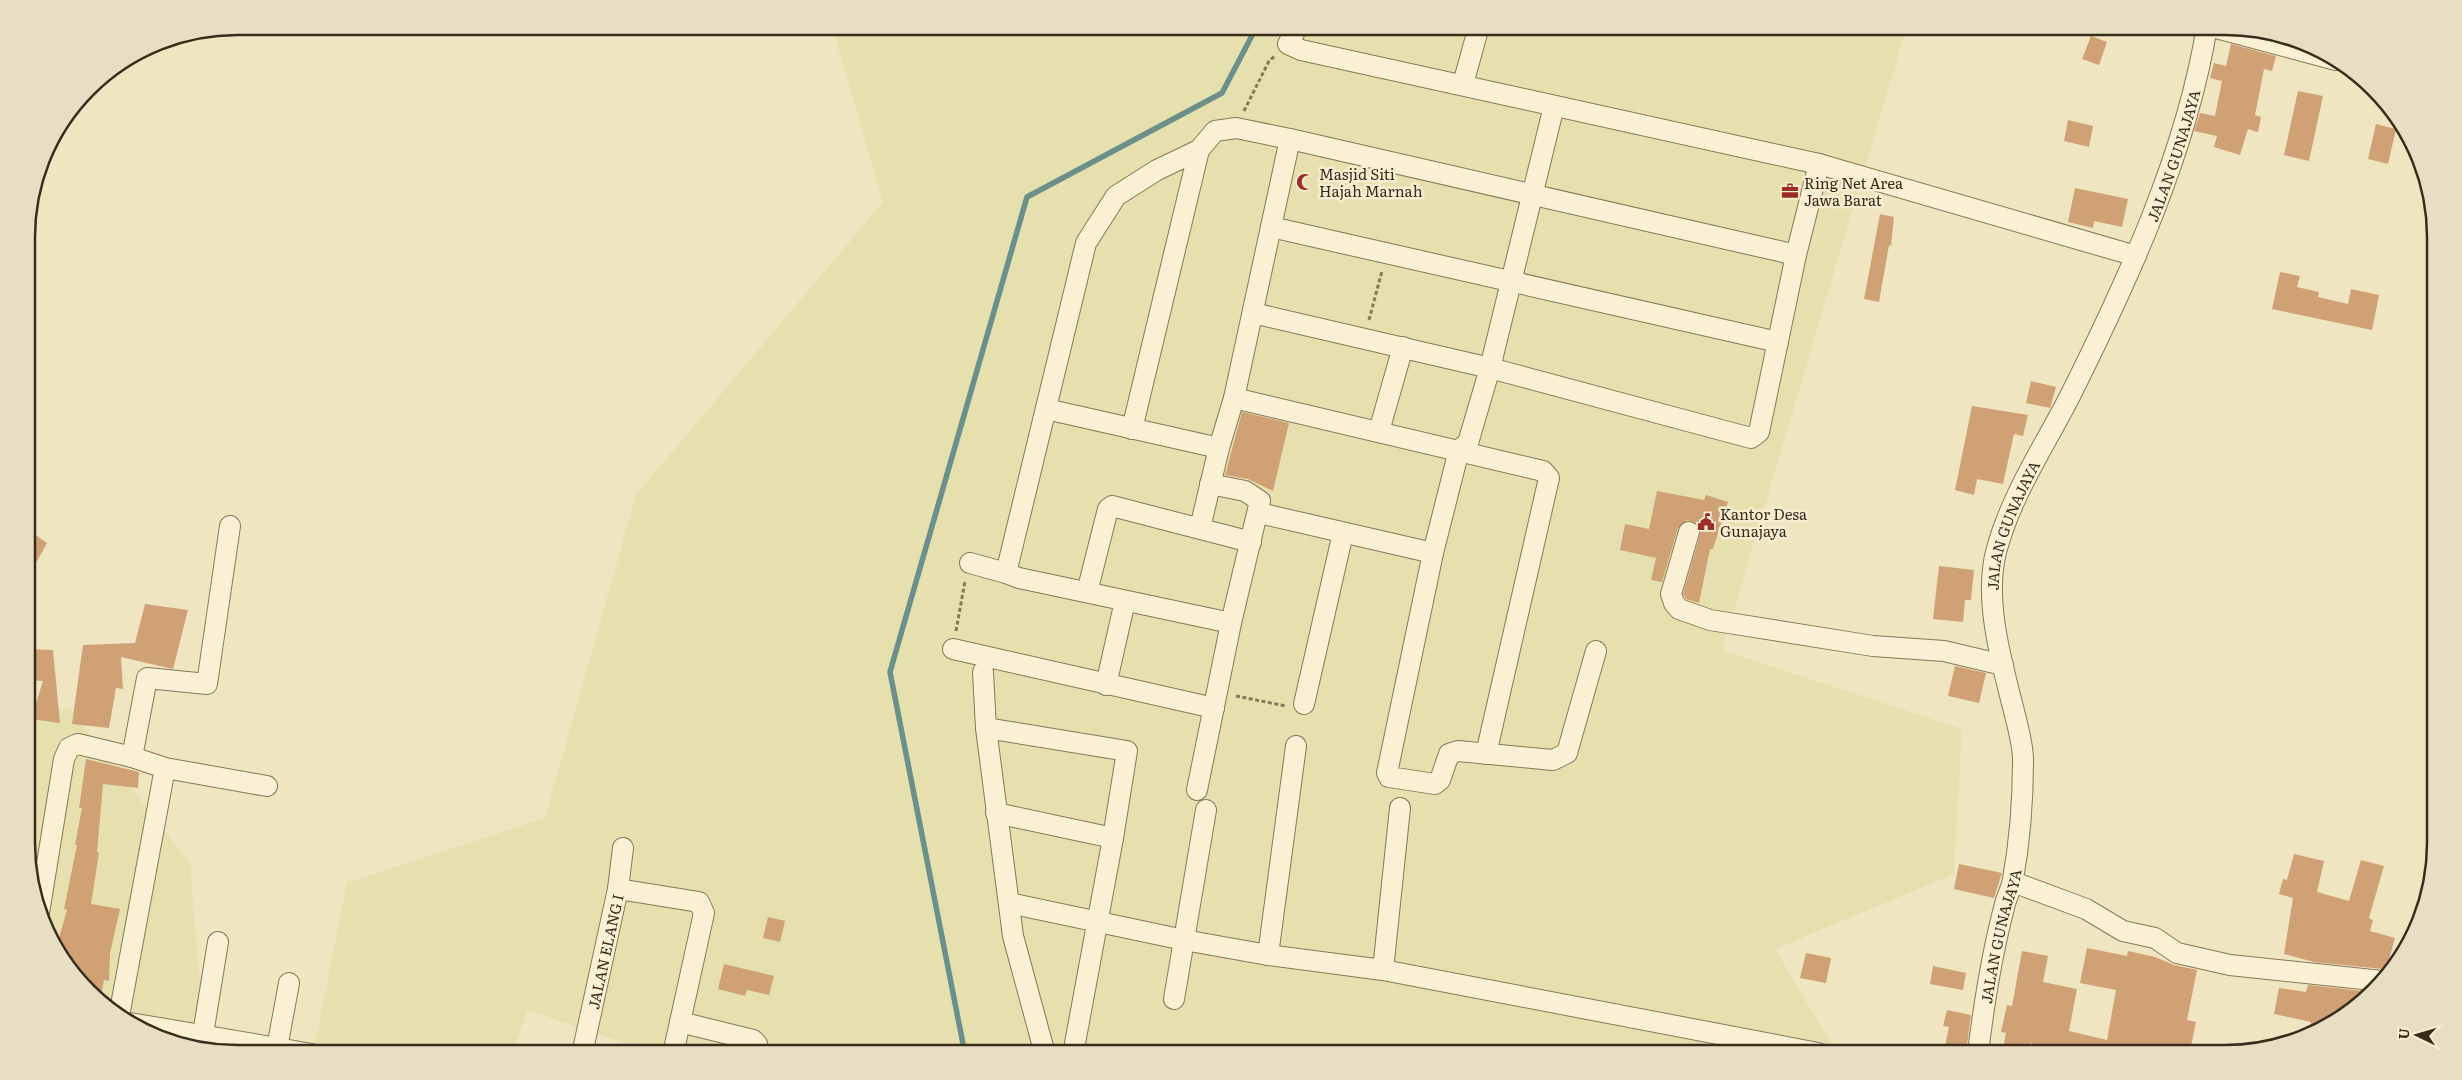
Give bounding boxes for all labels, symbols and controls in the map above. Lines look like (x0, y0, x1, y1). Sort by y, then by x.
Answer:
street label: JALAN GUNAJAYA (2140, 87, 2205, 225)
place label: Masjid Siti Hajah Marnah (1319, 162, 1423, 202)
place label: Ring Net Area Jawa Barat (1804, 171, 1904, 211)
mosque icon: Masjid Siti Hajah Marnah (1295, 172, 1315, 192)
office icon: Ring Net Area Jawa Barat (1780, 181, 1800, 201)
street label: JALAN GUNAJAYA (1980, 456, 2045, 590)
place label: Kantor Desa Gunajaya (1720, 502, 1808, 542)
public building icon: Kantor Desa Gunajaya (1696, 512, 1716, 532)
street label: JALAN GUNAJAYA (1973, 867, 2026, 1005)
street label: JALAN ELANG I (581, 892, 628, 1011)
north arrow (2392, 1010, 2442, 1060)
text: U (2393, 1027, 2413, 1040)

